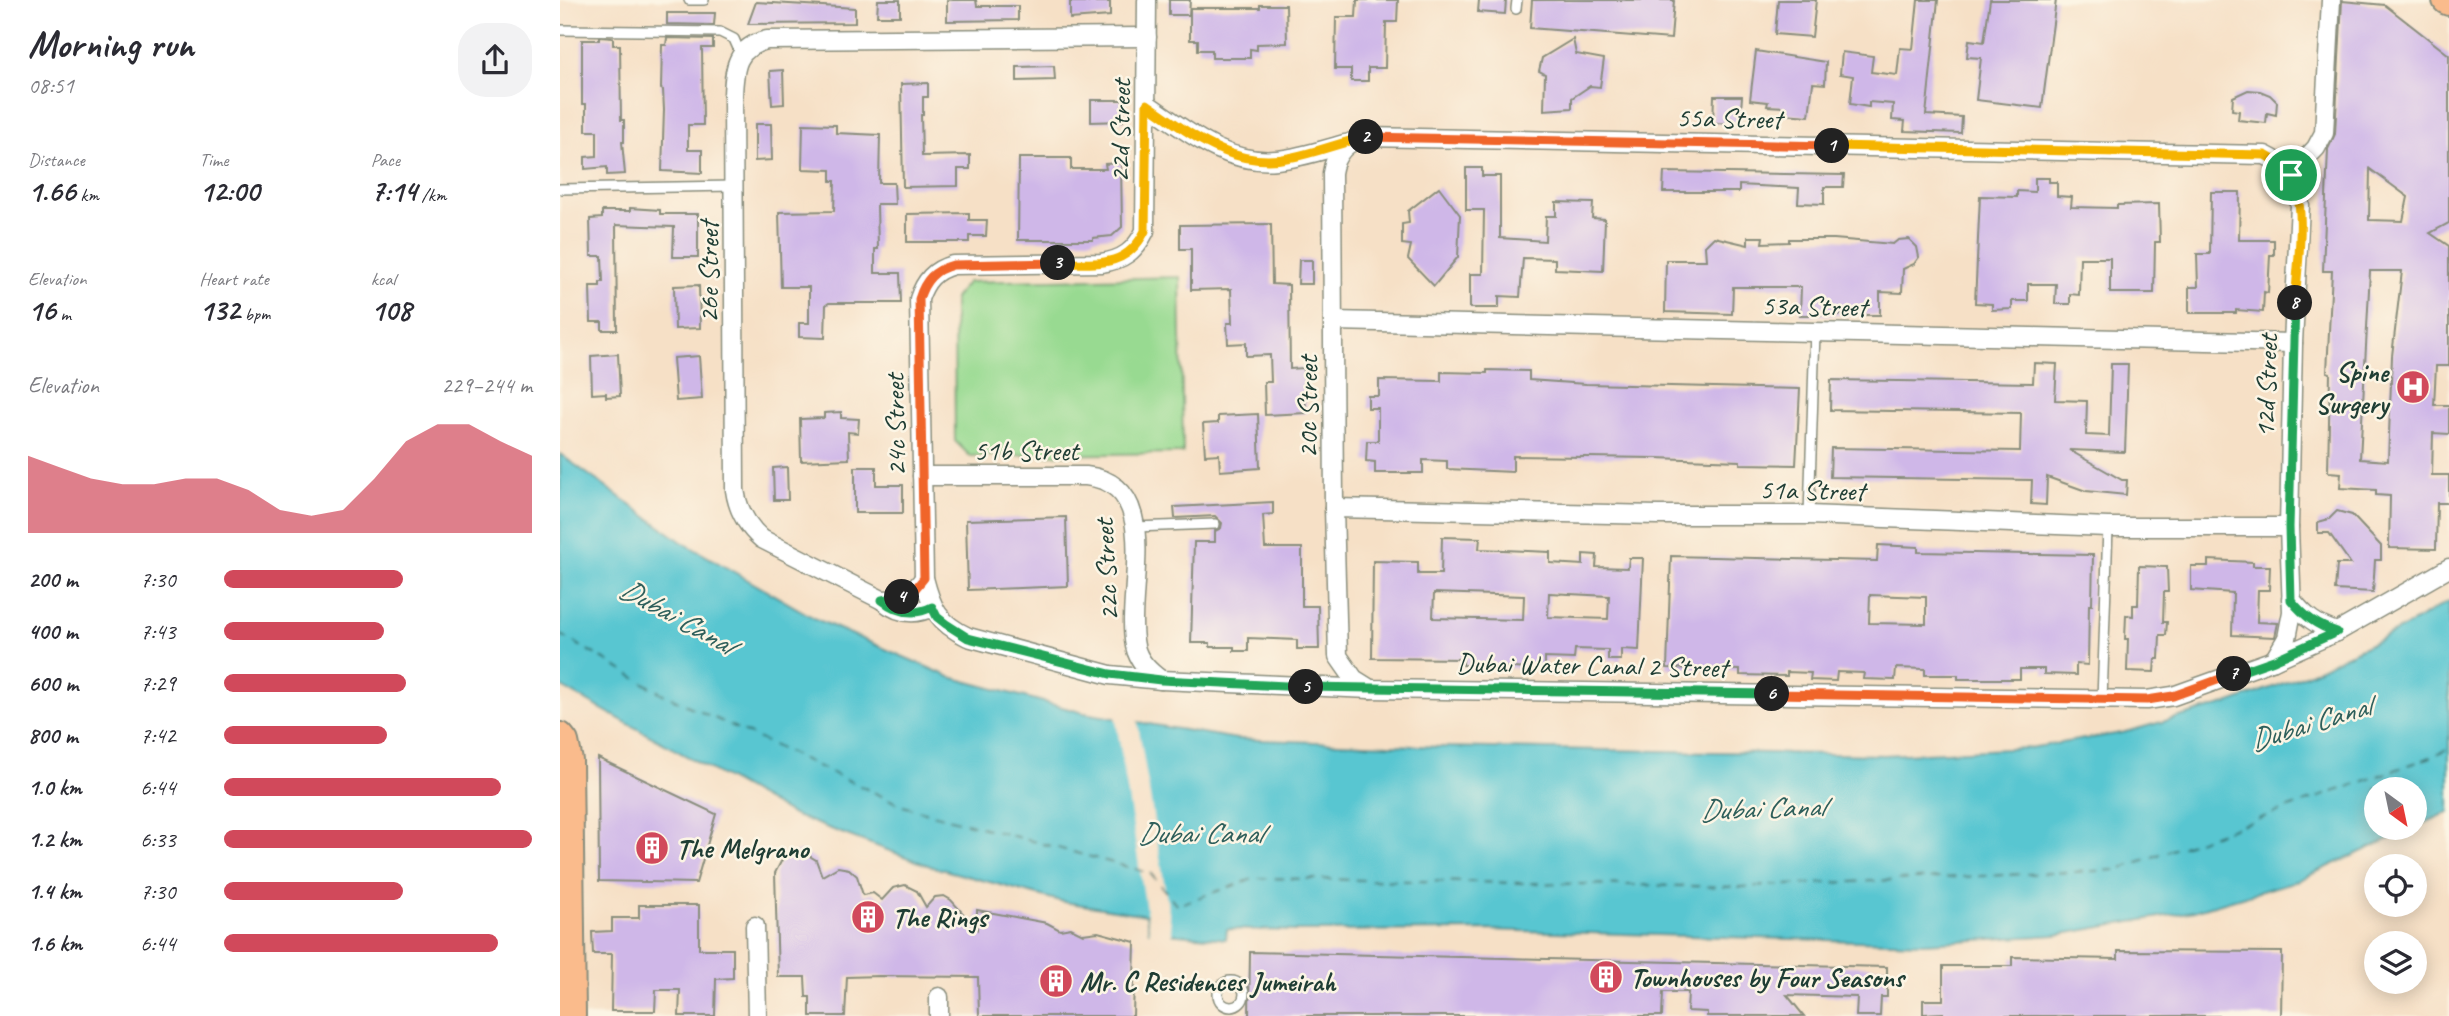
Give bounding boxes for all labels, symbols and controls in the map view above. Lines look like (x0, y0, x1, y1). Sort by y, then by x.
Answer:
text: Morning run (28, 21, 194, 68)
button: share (458, 23, 532, 97)
text: 08:51 (28, 71, 74, 100)
street label: 22d Street (1102, 76, 1138, 183)
street label: 55a Street (1676, 100, 1786, 136)
pin: 2 (1348, 120, 1384, 154)
text: 2 (1361, 124, 1370, 148)
pin: 1 (1814, 128, 1850, 164)
text: 1 (1827, 133, 1836, 157)
pin (2261, 145, 2321, 205)
text: Distance (28, 148, 85, 172)
text: Time (199, 148, 228, 172)
text: Pace (371, 148, 400, 172)
icon: arrive (2272, 156, 2310, 194)
text: 1.66 (28, 172, 76, 210)
text: 12:00 (199, 172, 259, 210)
text: 7:14 (371, 172, 417, 210)
text: km (76, 183, 99, 207)
text: /km (417, 183, 446, 207)
street label: 26e Street (691, 217, 726, 323)
pin: 3 (1040, 246, 1076, 280)
text: 3 (1053, 250, 1062, 274)
text: Elevation (28, 267, 86, 291)
text: Heart rate (199, 267, 269, 291)
text: kcal (371, 267, 396, 291)
pin: 8 (2278, 286, 2312, 320)
street label: 53a Street (1761, 288, 1871, 324)
text: 8 (2290, 290, 2299, 314)
text: 16 (28, 291, 56, 329)
text: 132 (199, 291, 240, 329)
text: 108 (371, 291, 411, 329)
text: m (56, 302, 71, 326)
text: bpm (240, 302, 271, 326)
street label: 12d Street (2247, 331, 2285, 438)
street label: 20c Street (1290, 353, 1325, 458)
place label: Spine Surgery (2315, 354, 2391, 421)
hospital icon: Spine Surgery (2394, 368, 2432, 406)
text: Elevation (28, 371, 99, 400)
text: 229–244 m (441, 371, 532, 400)
street label: 24c Street (877, 371, 913, 476)
street label: 51b Street (974, 433, 1081, 468)
street label: 51a Street (1759, 472, 1869, 508)
street label: 22c Street (1086, 515, 1126, 622)
text: 200 m (28, 565, 78, 594)
text: 7:30 (140, 565, 176, 594)
water label: Dubai Canal (613, 569, 749, 668)
pin: 4 (884, 580, 920, 614)
text: 4 (897, 584, 906, 608)
text: 400 m (28, 617, 78, 646)
text: 7:43 (140, 617, 176, 646)
street label: Dubai Water Canal 2 Street (1456, 645, 1732, 685)
pin: 7 (2216, 656, 2252, 692)
text: 7 (2229, 661, 2238, 685)
text: 600 m (28, 669, 78, 698)
text: 7:29 (140, 669, 176, 698)
pin: 5 (1288, 670, 1324, 704)
text: 5 (1301, 674, 1310, 698)
pin: 6 (1754, 676, 1790, 712)
text: 6 (1767, 681, 1776, 705)
water label: Dubai Canal (2245, 684, 2384, 759)
text: 800 m (28, 721, 78, 750)
text: 7:42 (140, 721, 176, 750)
text: 1.0 km (28, 773, 82, 802)
text: 6:44 (140, 773, 176, 802)
north arrow (2364, 777, 2427, 840)
map controls (2364, 777, 2427, 994)
water label: Dubai Canal (1699, 786, 1835, 829)
water label: Dubai Canal (1138, 814, 1272, 852)
text: 1.2 km (28, 825, 82, 854)
text: 6:33 (140, 825, 176, 854)
building icon: The Melgrano (633, 829, 671, 867)
place label: The Melgrano (676, 831, 810, 866)
button: locate (2364, 854, 2427, 917)
text: 1.4 km (28, 877, 82, 906)
text: 7:30 (140, 877, 176, 906)
building icon: The Rings (849, 898, 887, 936)
place label: The Rings (892, 900, 990, 935)
text: 1.6 km (28, 929, 82, 958)
text: 6:44 (140, 929, 176, 958)
button: layers (2364, 931, 2427, 994)
building icon: Townhouses by Four Seasons (1587, 958, 1625, 996)
place label: Townhouses by Four Seasons (1630, 960, 1907, 995)
building icon: Mr. C Residences Jumeirah (1037, 962, 1075, 1000)
place label: Mr. C Residences Jumeirah (1080, 964, 1337, 999)

